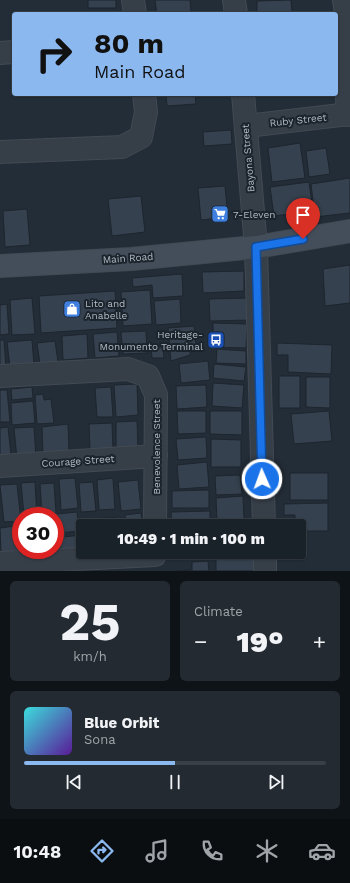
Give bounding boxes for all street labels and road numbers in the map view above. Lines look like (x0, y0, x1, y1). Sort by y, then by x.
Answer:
street label: Ruby Street (269, 111, 328, 128)
street label: Bayona Street (239, 123, 256, 192)
street label: Main Road (102, 251, 154, 265)
street label: Benevolence Street (151, 399, 162, 495)
street label: Courage Street (41, 453, 116, 469)

